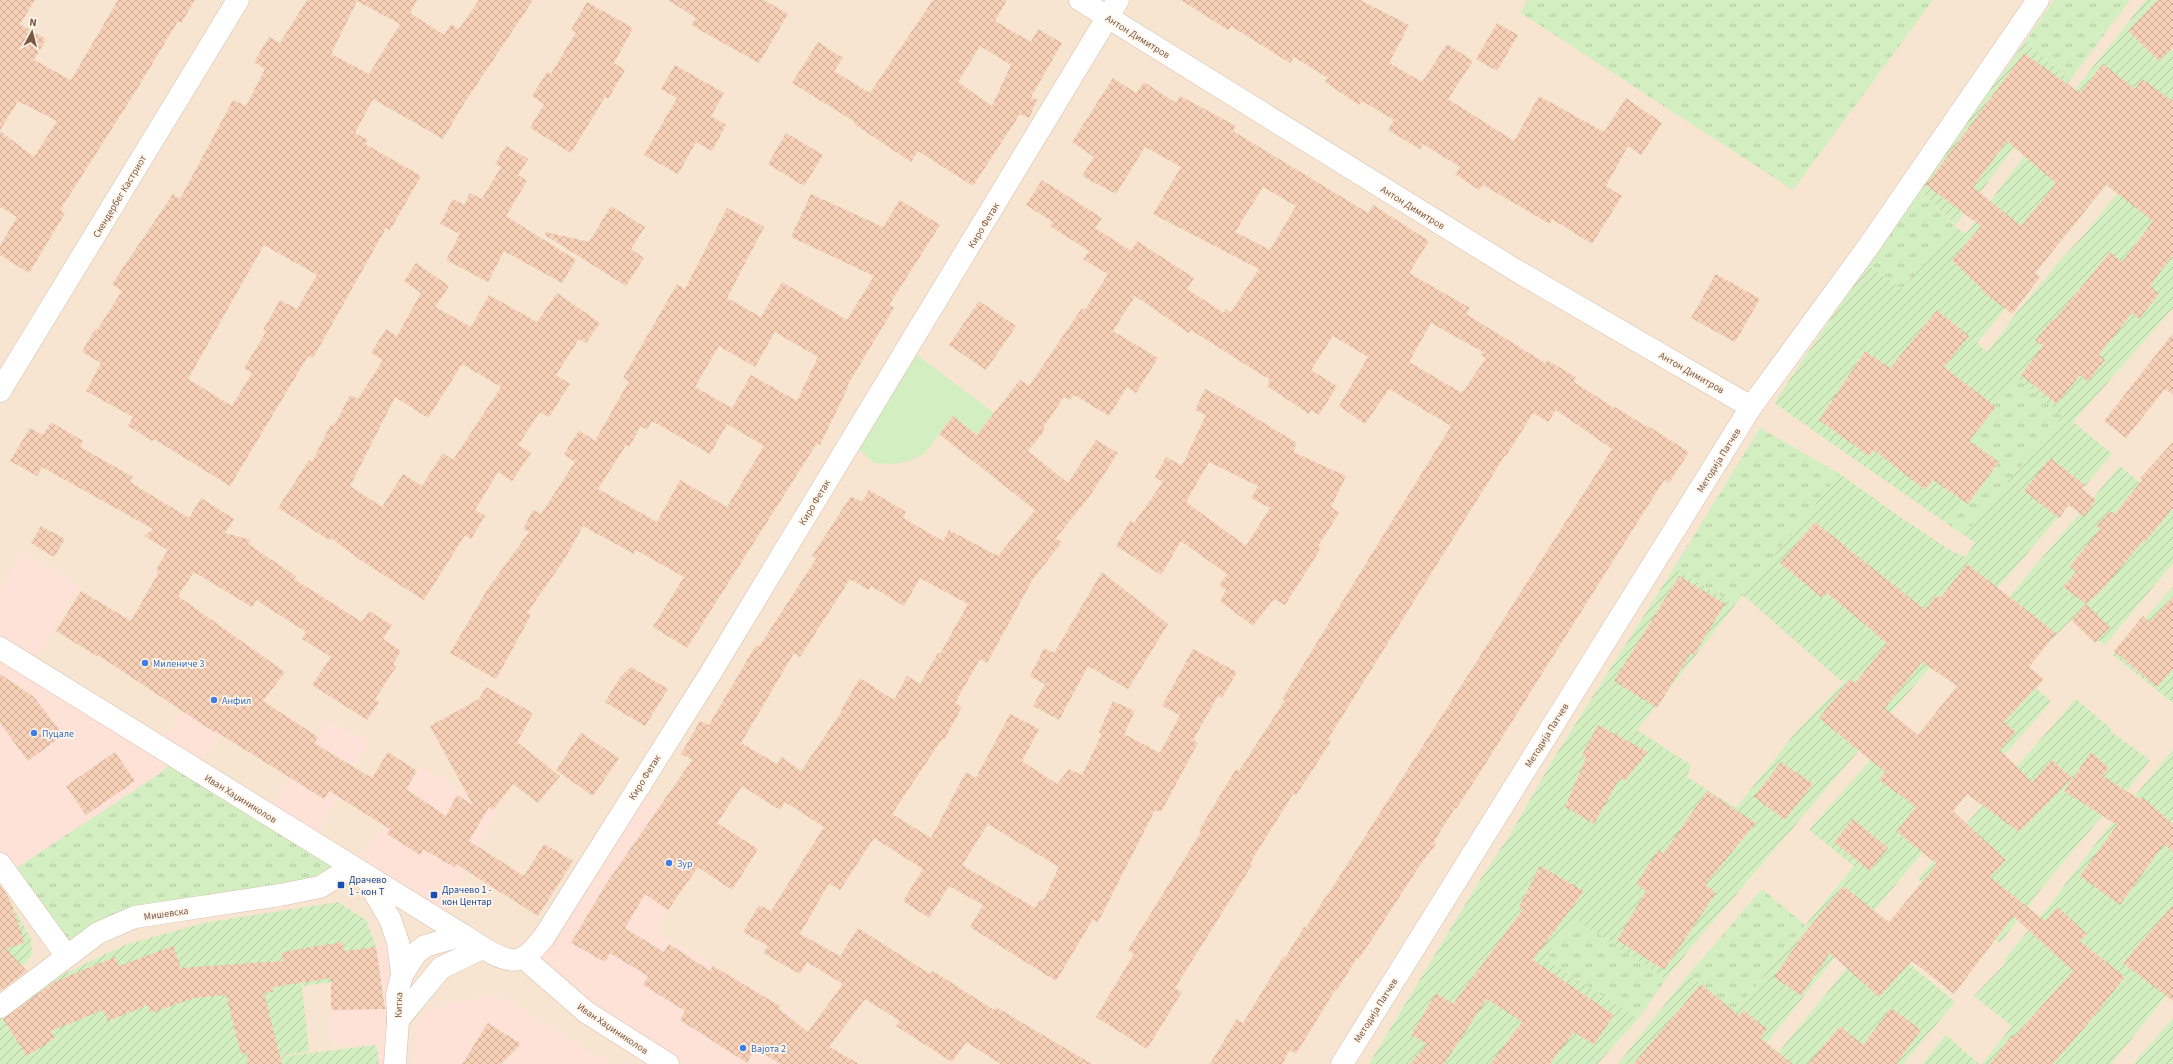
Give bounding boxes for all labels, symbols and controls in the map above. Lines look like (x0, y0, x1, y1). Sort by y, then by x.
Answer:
street label: Антон Димитров (1103, 11, 1172, 62)
north arrow (12, 12, 52, 52)
text: N (29, 15, 38, 30)
street label: Скендербег Кастриот (90, 152, 150, 241)
street label: Антон Димитров (1378, 182, 1447, 233)
street label: Киро Фетак (965, 200, 1003, 251)
street label: Антон Димитров (1656, 348, 1727, 397)
street label: Методија Патчев (1693, 426, 1744, 495)
street label: Киро Фетак (796, 477, 834, 528)
place label: Милениче 3 (153, 657, 205, 671)
marker: Милениче 3 (140, 658, 150, 668)
place label: Анфил (222, 694, 251, 708)
marker: Анфил (209, 695, 219, 705)
street label: Методија Патчев (1521, 701, 1572, 770)
place label: Пуцале (42, 727, 74, 741)
marker: Пуцале (29, 728, 39, 738)
street label: Киро Фетак (625, 752, 664, 803)
street label: Иван Хаџиниколов (202, 771, 279, 827)
place label: Зур (677, 857, 693, 871)
marker: Зур (664, 858, 674, 868)
place label: Драчево 1 - кон T (349, 873, 387, 899)
marker: Драчево 1 - кон T (336, 880, 346, 890)
place label: Драчево 1 - кон Центар (442, 883, 492, 909)
marker: Драчево 1 - кон Центар (429, 890, 439, 900)
street label: Мишевска (143, 904, 189, 924)
street label: Методија Патчев (1350, 976, 1401, 1045)
street label: Китка (392, 992, 406, 1018)
street label: Иван Хаџиниколов (574, 1000, 651, 1058)
place label: Вајота 2 (751, 1042, 786, 1056)
marker: Вајота 2 (738, 1043, 748, 1053)

